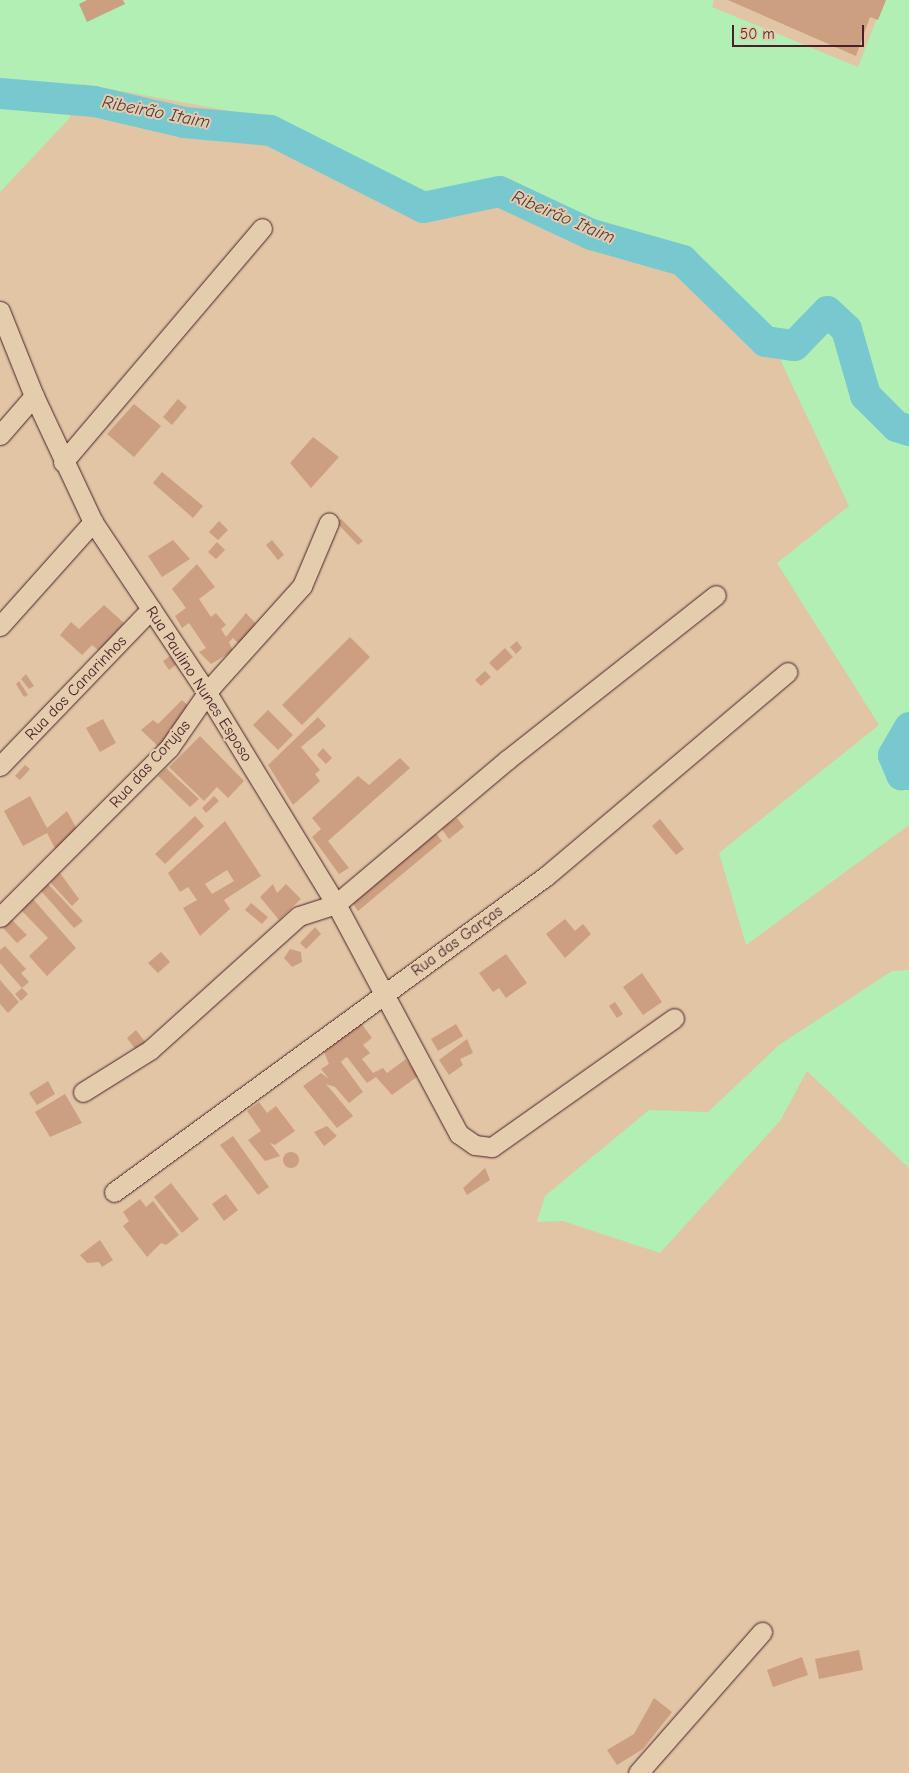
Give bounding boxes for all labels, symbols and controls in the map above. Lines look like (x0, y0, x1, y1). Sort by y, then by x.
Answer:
scale bar (734, 15, 866, 47)
text: 50 m (740, 25, 775, 43)
water label: Ribeirão Itaim (100, 92, 212, 134)
water label: Ribeirão Itaim (508, 187, 618, 249)
street label: Rua Paulino Nunes Esposo (141, 603, 257, 765)
street label: Rua dos Canarinhos (21, 632, 131, 744)
street label: Rua das Corujas (106, 716, 194, 812)
street label: Rua das Garças (408, 901, 506, 981)

